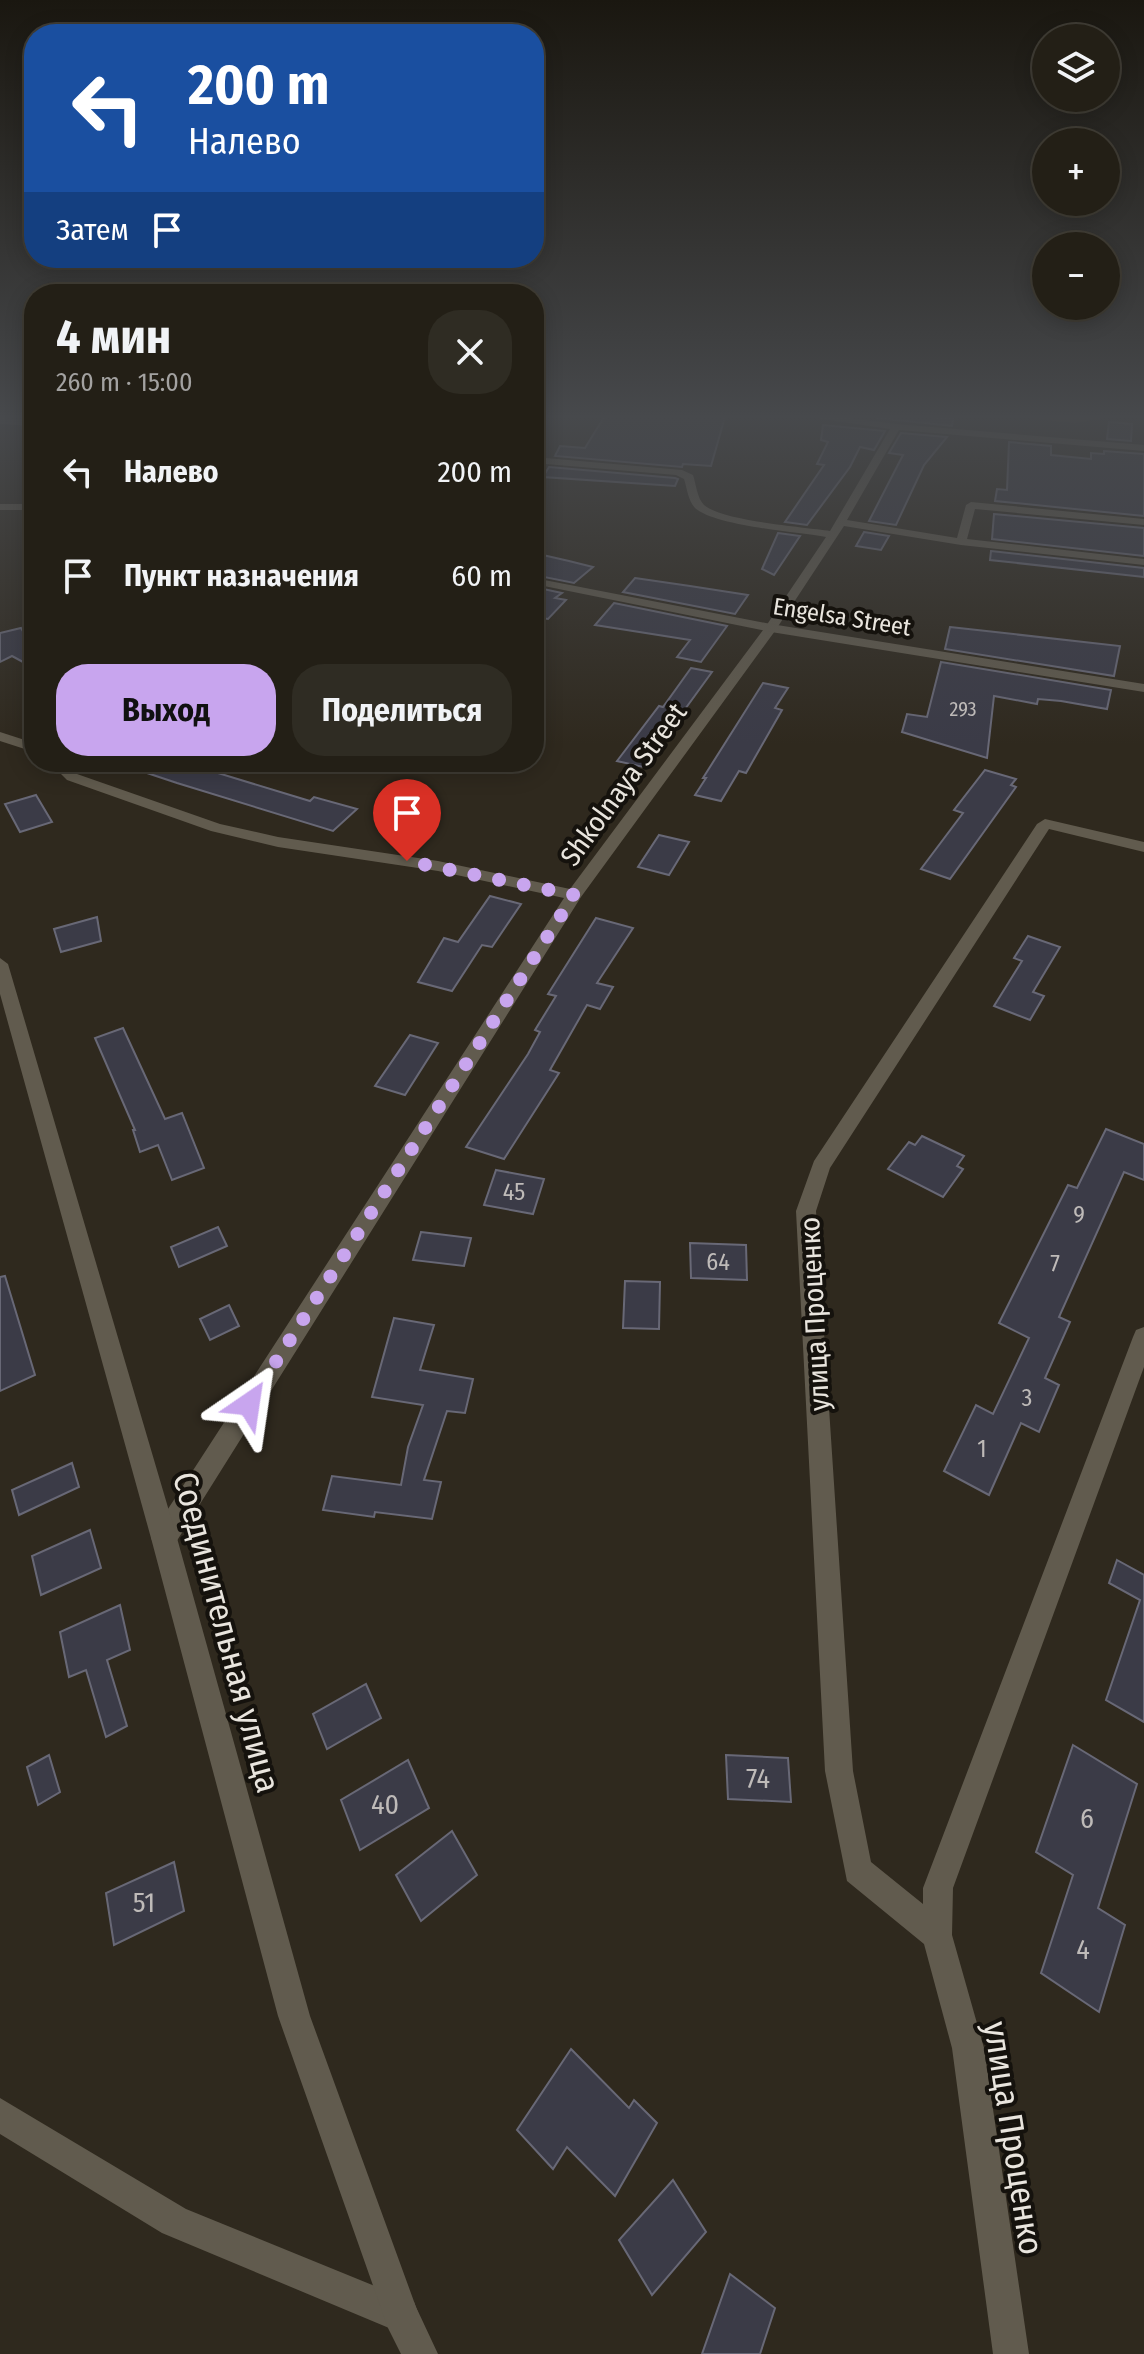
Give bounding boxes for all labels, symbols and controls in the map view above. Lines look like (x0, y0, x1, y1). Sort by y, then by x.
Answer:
map controls (1032, 24, 1120, 320)
button: layers (1032, 24, 1120, 112)
text: 200 m (188, 52, 329, 119)
icon: left (56, 56, 160, 160)
text: Налево (188, 120, 301, 164)
button: + (1032, 128, 1120, 216)
icon: arrive (145, 208, 189, 252)
text: Затем (56, 212, 129, 248)
button: − (1032, 232, 1120, 320)
text: 4 мин (56, 308, 171, 366)
button: close (428, 310, 512, 394)
text: 260 m · 15:00 (56, 367, 192, 398)
icon: left (56, 450, 100, 494)
text: Налево (124, 454, 219, 490)
text: 200 m (437, 454, 512, 490)
icon: arrive (56, 554, 100, 598)
text: Пункт назначения (124, 558, 359, 594)
text: 60 m (451, 558, 512, 594)
street label: Engelsa Street (771, 592, 913, 642)
button: Выход (56, 664, 276, 756)
button: Поделиться (292, 664, 512, 756)
street label: Shkolnaya Street (553, 696, 694, 872)
house number: 293 (949, 697, 977, 721)
pin (373, 779, 441, 861)
icon: arrive (385, 791, 429, 835)
house number: 45 (503, 1178, 525, 1206)
house number: 9 (1073, 1201, 1085, 1229)
street label: улица Проценко (793, 1216, 836, 1412)
house number: 64 (706, 1248, 730, 1276)
house number: 7 (1050, 1250, 1060, 1278)
position arrow (207, 1362, 291, 1446)
house number: 3 (1022, 1384, 1032, 1412)
house number: 1 (977, 1435, 987, 1463)
street label: Соединительная улица (164, 1467, 289, 1797)
house number: 74 (746, 1762, 770, 1795)
house number: 40 (371, 1788, 399, 1821)
house number: 6 (1080, 1802, 1094, 1835)
house number: 51 (133, 1886, 155, 1919)
house number: 4 (1076, 1933, 1090, 1966)
street label: улица Проценко (975, 2018, 1052, 2258)

